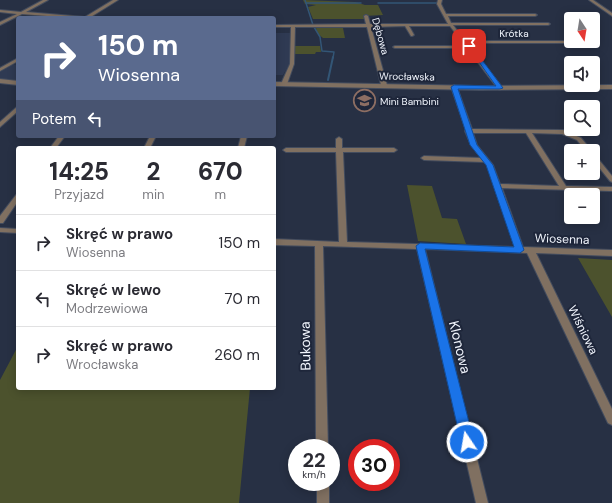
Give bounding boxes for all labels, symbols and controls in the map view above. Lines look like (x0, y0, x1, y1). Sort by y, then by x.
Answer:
north arrow (564, 12, 600, 48)
map controls (564, 12, 600, 224)
street label: Dębowa (369, 16, 392, 56)
text: 150 m (98, 27, 178, 64)
street label: Krótka (499, 27, 529, 40)
pin (452, 29, 486, 63)
icon: right (32, 32, 84, 84)
icon: arrive (458, 35, 480, 57)
button: sound (564, 56, 600, 92)
text: Wiosenna (98, 63, 180, 87)
street label: Wrocławska (379, 70, 435, 83)
school or university icon: Mini Bambini (351, 88, 377, 114)
place label: Mini Bambini (380, 95, 439, 108)
button: search (564, 100, 600, 136)
icon: left (84, 108, 106, 130)
text: Potem (32, 109, 76, 129)
button: + (564, 144, 600, 180)
text: 14:25 (49, 156, 109, 187)
text: 2 (147, 156, 160, 187)
text: 670 (198, 156, 243, 187)
text: Przyjazd (54, 186, 104, 203)
text: min (142, 186, 165, 203)
text: m (214, 186, 226, 203)
button: − (564, 188, 600, 224)
text: Skręć w prawo (66, 224, 173, 244)
street label: Wiosenna (534, 230, 590, 248)
icon: right (32, 232, 54, 254)
text: 150 m (219, 233, 260, 253)
text: Wiosenna (66, 244, 125, 261)
text: Skręć w lewo (66, 280, 161, 300)
icon: left (32, 288, 54, 310)
text: 70 m (225, 289, 260, 309)
text: Modrzewiowa (66, 300, 148, 317)
street label: Wiśniowa (564, 303, 602, 357)
street label: Klonowa (445, 319, 475, 375)
street label: Bukowa (296, 321, 314, 371)
text: Skręć w prawo (66, 336, 173, 356)
icon: right (32, 344, 54, 366)
text: 260 m (214, 345, 260, 365)
text: Wrocławska (66, 356, 138, 373)
position arrow (446, 421, 488, 463)
speed limit sign: 30 (348, 439, 400, 491)
text: 22 (302, 447, 326, 473)
text: km/h (302, 468, 326, 481)

